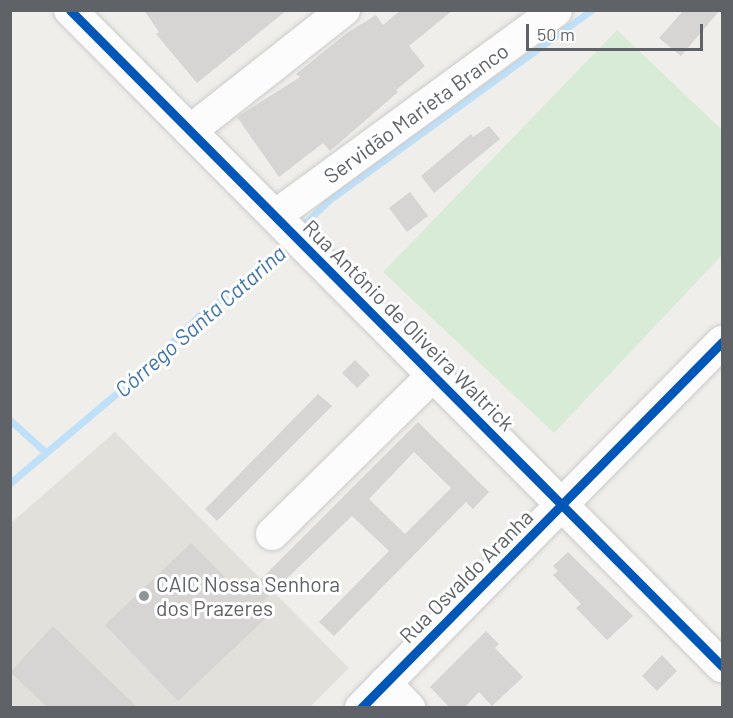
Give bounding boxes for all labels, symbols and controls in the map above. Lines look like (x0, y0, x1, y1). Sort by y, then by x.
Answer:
scale bar (529, 12, 706, 50)
text: 50 m (537, 23, 575, 45)
street label: Servidão Marieta Branco (319, 38, 513, 188)
street label: Rua Antônio de Oliveira Waltrick (298, 214, 520, 436)
water label: Córrego Santa Catarina (109, 240, 291, 402)
street label: Rua Osvaldo Aranha (394, 504, 538, 648)
place label: CAIC Nossa Senhora dos Prazeres (156, 571, 340, 621)
marker: CAIC Nossa Senhora dos Prazeres (137, 589, 151, 603)

